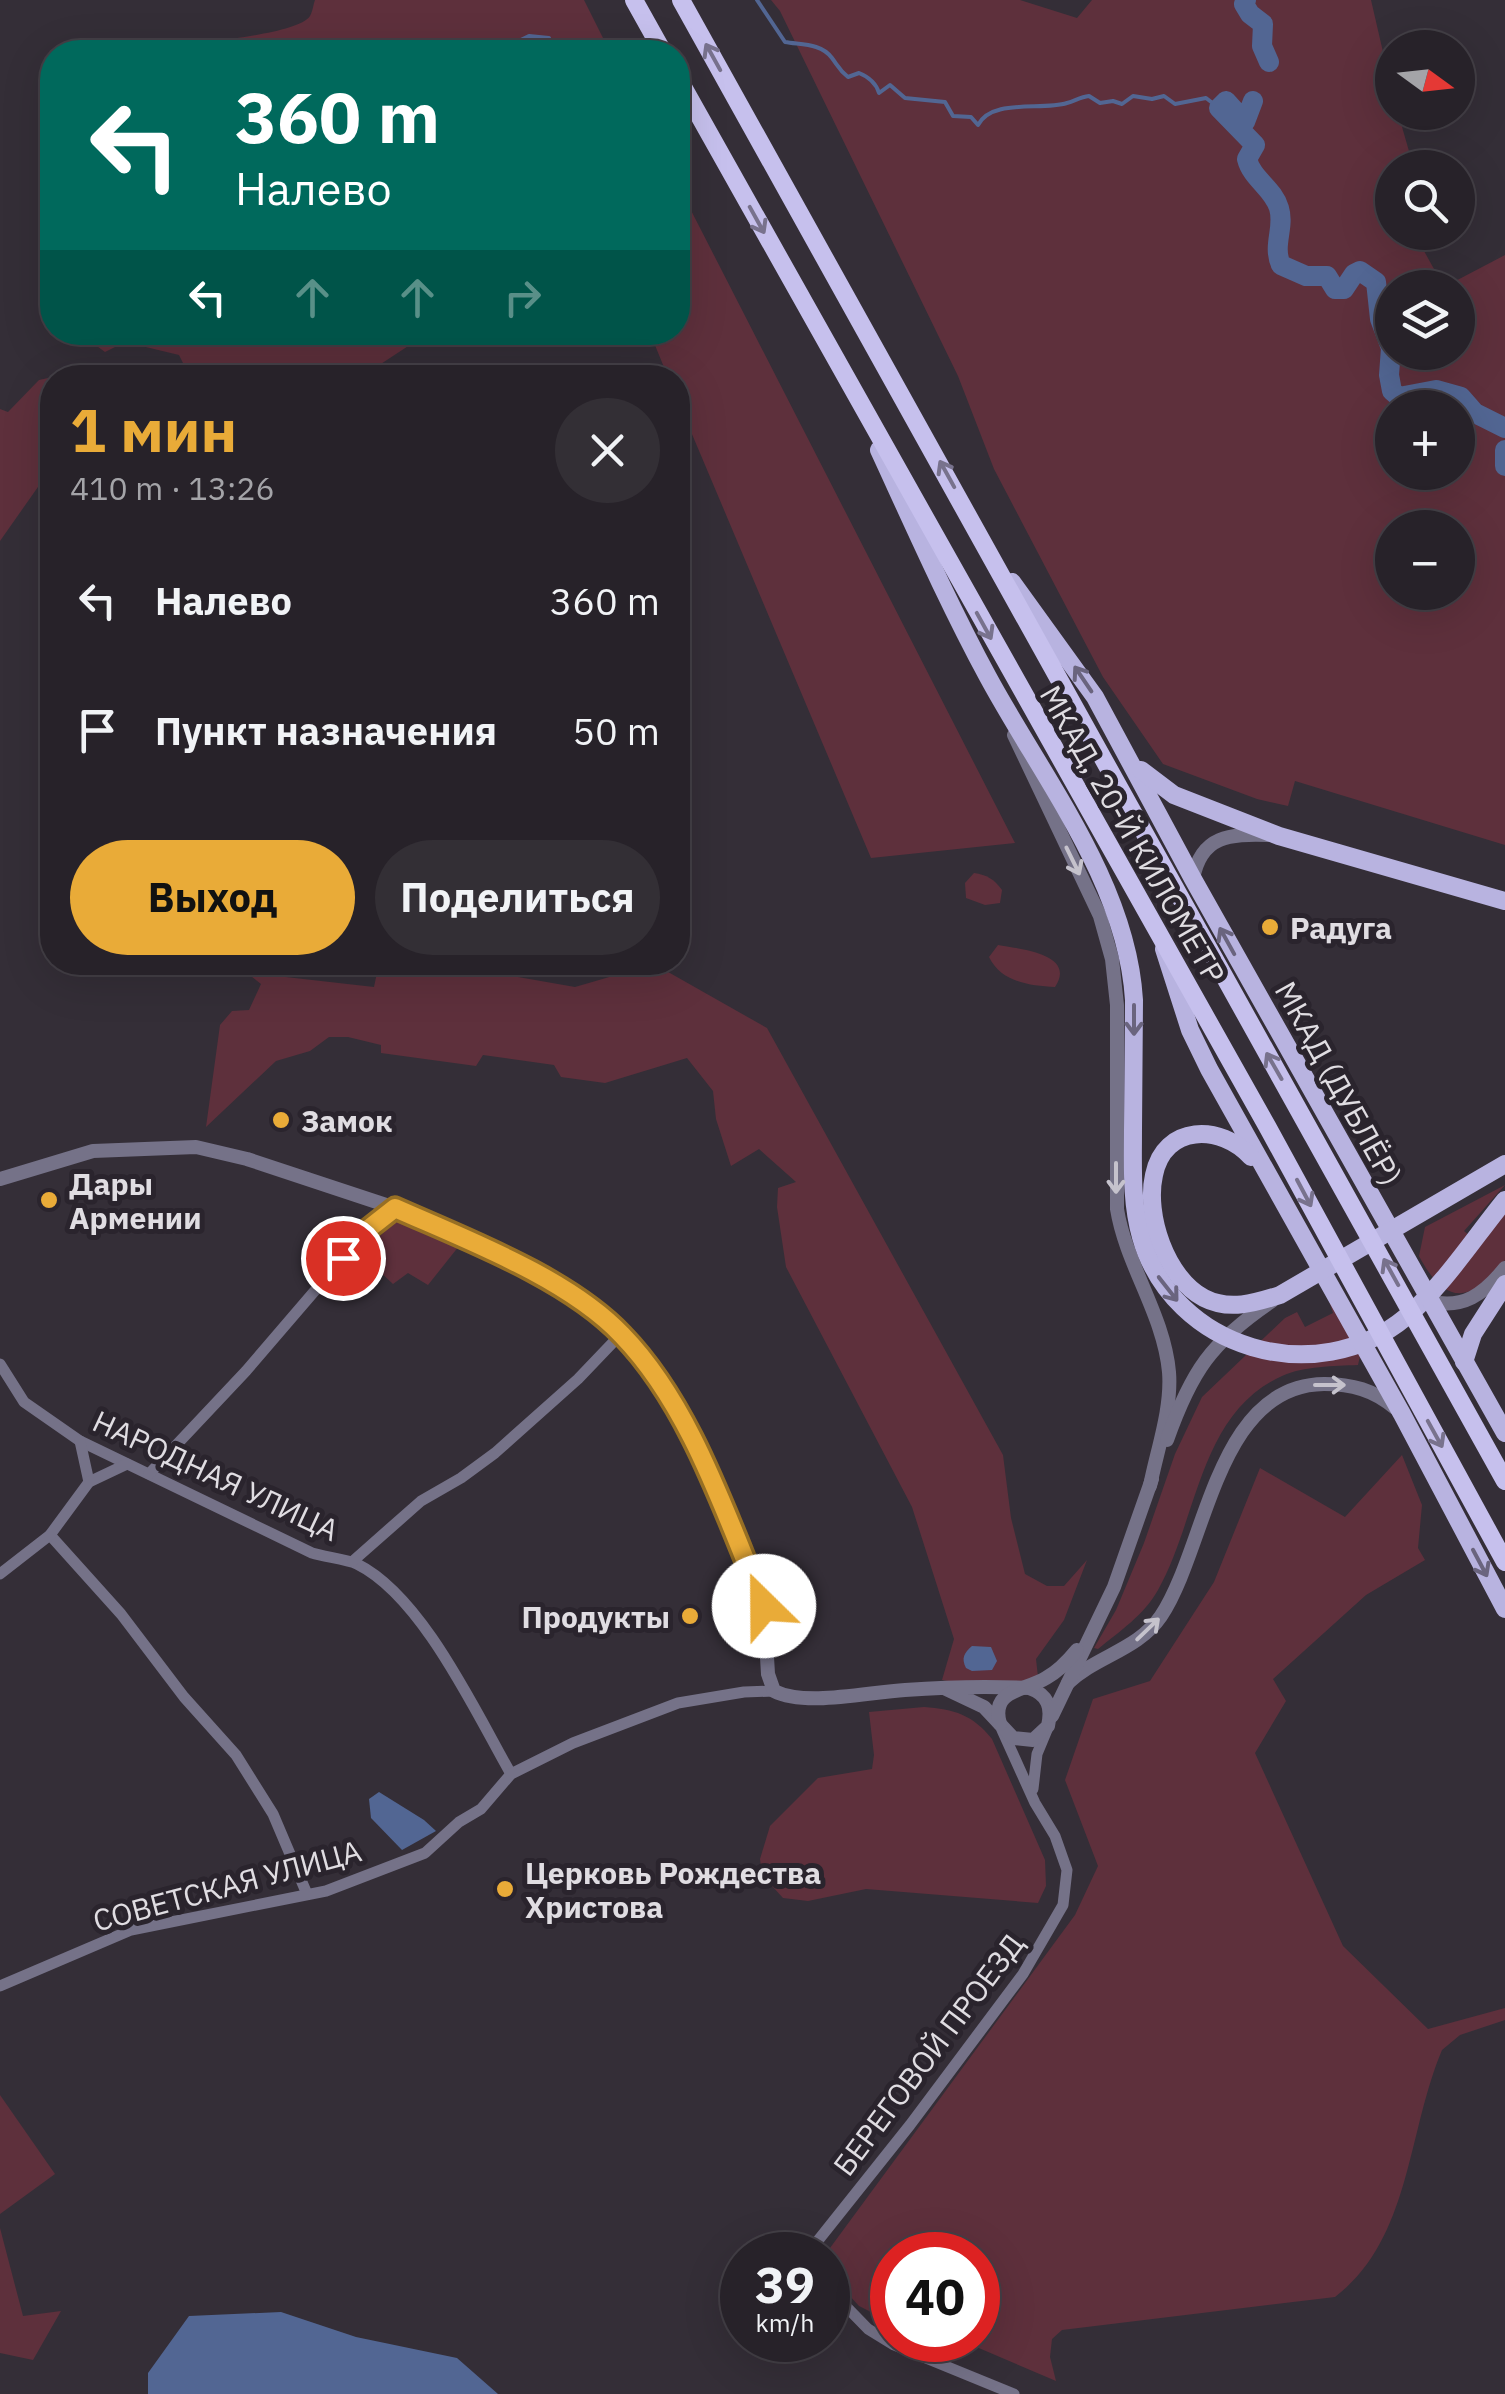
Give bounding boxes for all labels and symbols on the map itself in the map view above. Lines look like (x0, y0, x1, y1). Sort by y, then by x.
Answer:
north arrow (1375, 30, 1475, 130)
one-way arrow (703, 43, 723, 73)
one-way arrow (747, 205, 767, 235)
one-way arrow (937, 460, 957, 489)
one-way arrow (974, 611, 994, 640)
one-way arrow (1073, 666, 1094, 694)
street label: МКАД, 20-Й КИЛОМЕТР (1032, 678, 1234, 990)
one-way arrow (1065, 845, 1084, 875)
place label: Радуга (1290, 908, 1392, 947)
marker: Радуга (1259, 916, 1281, 938)
one-way arrow (1217, 927, 1237, 956)
street label: МКАД (ДУБЛЁР) (1267, 974, 1411, 1192)
one-way arrow (1124, 1002, 1144, 1035)
one-way arrow (1264, 1052, 1284, 1081)
place label: Замок (301, 1101, 393, 1140)
marker: Замок (270, 1109, 292, 1131)
one-way arrow (1106, 1160, 1126, 1193)
place label: Дары Армении (69, 1164, 202, 1237)
one-way arrow (1294, 1178, 1314, 1208)
marker: Дары Армении (38, 1189, 60, 1211)
pin (301, 1216, 386, 1301)
one-way arrow (1381, 1258, 1401, 1287)
one-way arrow (1157, 1275, 1178, 1302)
one-way arrow (1312, 1376, 1345, 1394)
street label: НАРОДНАЯ УЛИЦА (87, 1401, 345, 1549)
one-way arrow (1425, 1418, 1445, 1448)
one-way arrow (1471, 1547, 1490, 1577)
position arrow (712, 1554, 816, 1658)
place label: Продукты (522, 1597, 670, 1636)
marker: Продукты (679, 1605, 701, 1627)
one-way arrow (1135, 1617, 1160, 1642)
street label: СОВЕТСКАЯ УЛИЦА (88, 1830, 366, 1940)
place label: Церковь Рождества Христова (525, 1853, 821, 1926)
marker: Церковь Рождества Христова (494, 1878, 516, 1900)
street label: БЕРЕГОВОЙ ПРОЕЗД (824, 1925, 1032, 2183)
speed limit sign: 40 (870, 2232, 1000, 2362)

